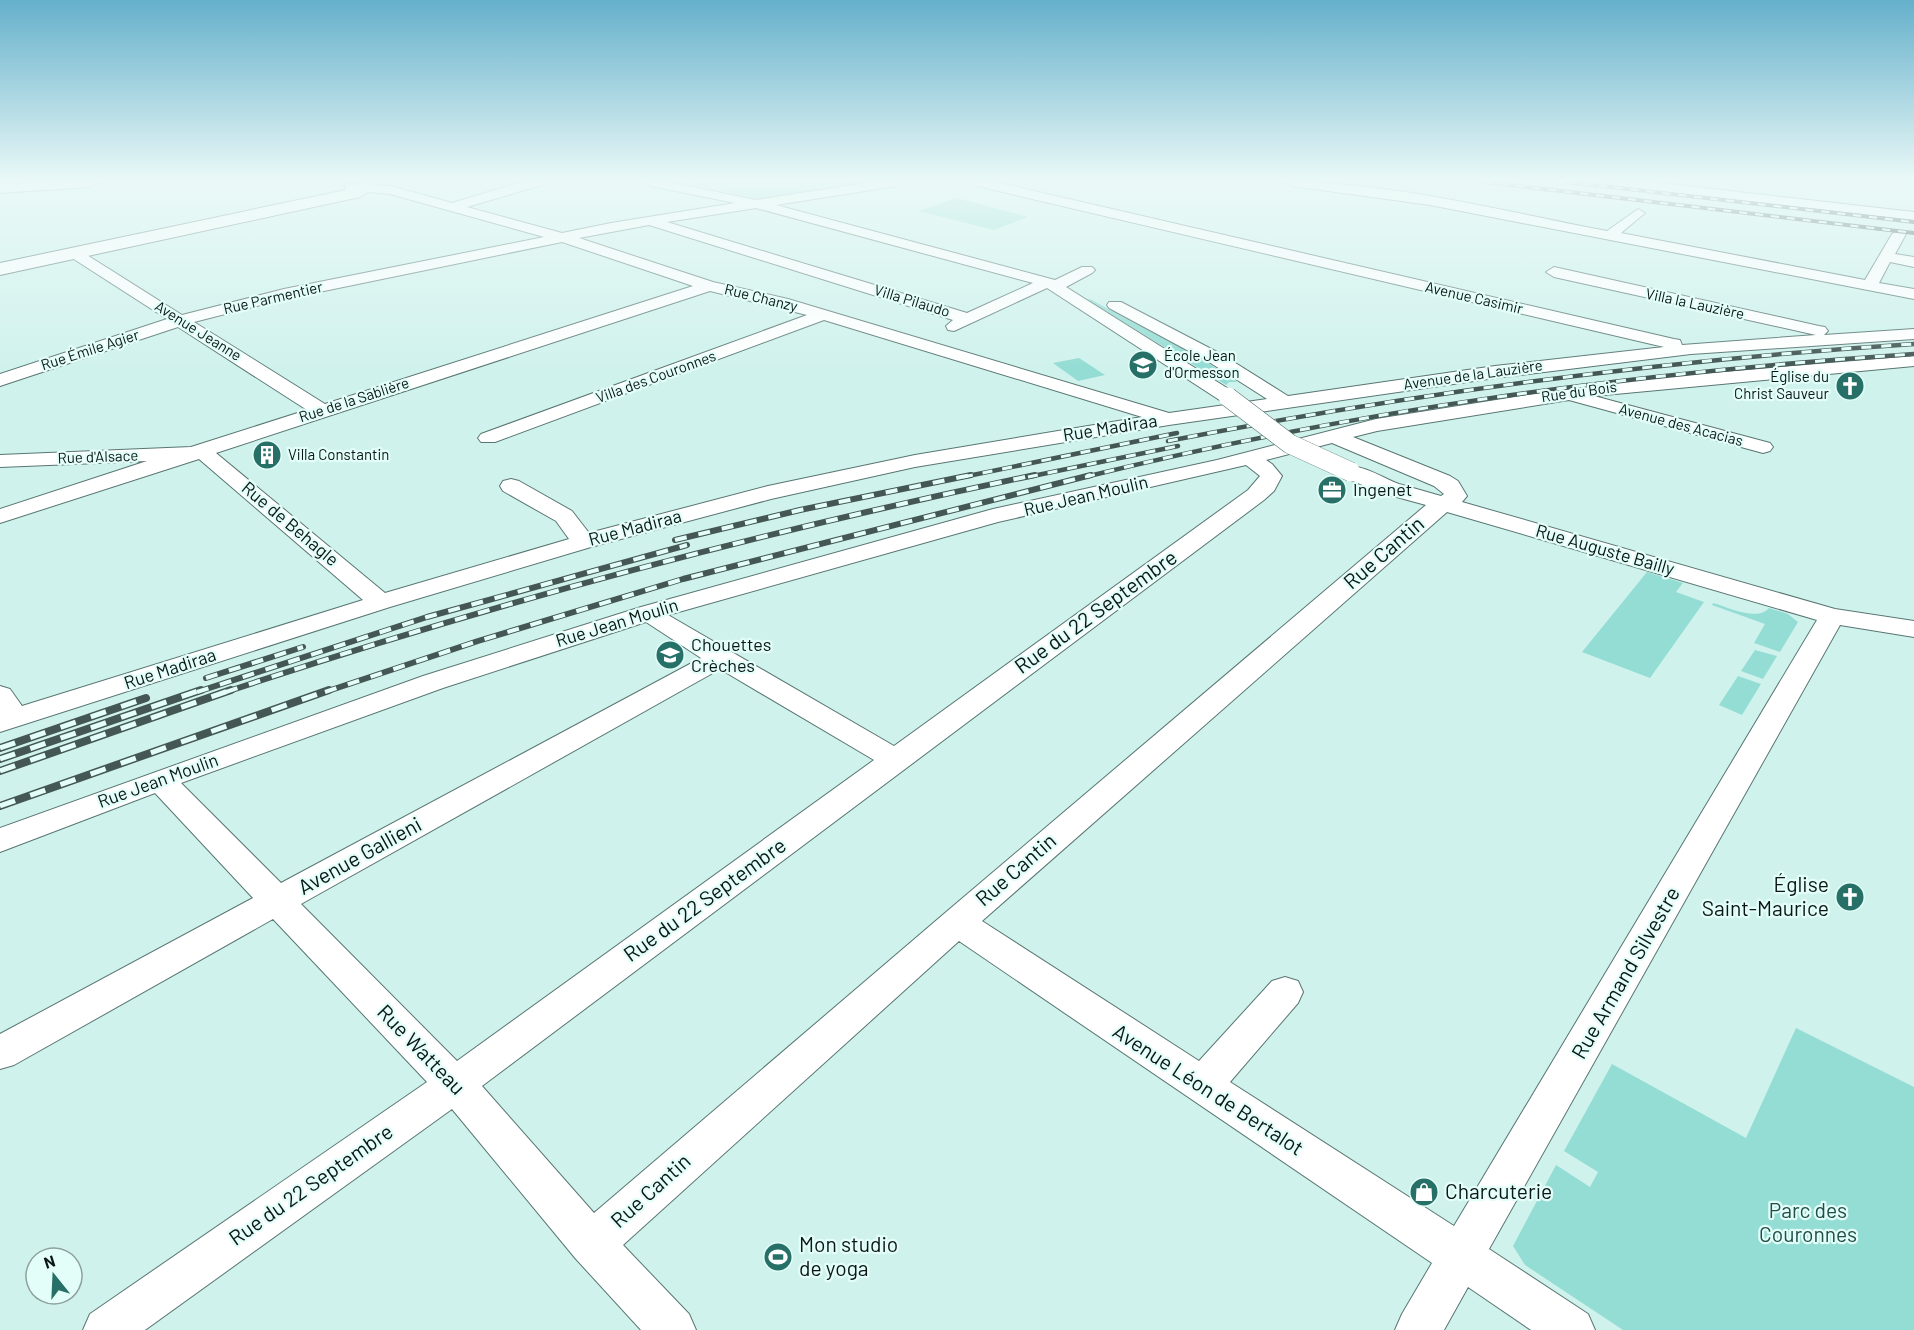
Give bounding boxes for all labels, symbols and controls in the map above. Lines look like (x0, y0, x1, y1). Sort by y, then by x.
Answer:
street label: Rue Parmentier (221, 277, 325, 317)
street label: Avenue Casimir (1423, 277, 1526, 317)
street label: Rue Chanzy (723, 279, 800, 315)
street label: Villa Pilaudo (872, 280, 952, 320)
street label: Villa la Lauzière (1644, 284, 1746, 322)
street label: Avenue Jeanne (152, 296, 245, 364)
street label: Rue Émile Agier (38, 325, 142, 373)
street label: Villa des Couronnes (593, 346, 718, 406)
place label: École Jean d'Ormesson (1164, 346, 1240, 381)
school or university icon: École Jean d'Ormesson (1127, 349, 1159, 381)
street label: Avenue de la Lauzière (1402, 355, 1543, 393)
place label: Église du Christ Sauveur (1734, 367, 1830, 402)
church icon: Église du Christ Sauveur (1834, 370, 1866, 402)
street label: Rue de la Sablière (296, 373, 411, 425)
street label: Rue du Bois (1540, 377, 1618, 405)
street label: Avenue des Acacias (1617, 399, 1745, 449)
street label: Rue Madiraa (1061, 409, 1159, 445)
building icon: Villa Constantin (251, 439, 283, 471)
place label: Villa Constantin (288, 445, 389, 463)
street label: Rue d'Alsace (57, 446, 139, 466)
street label: Rue Jean Moulin (1021, 470, 1150, 520)
office icon: Ingenet (1316, 474, 1348, 506)
street label: Rue de Behagle (238, 476, 344, 570)
place label: Ingenet (1353, 478, 1412, 500)
street label: Rue Madiraa (586, 504, 684, 550)
street label: Rue Cantin (1338, 510, 1428, 594)
street label: Rue Auguste Bailly (1533, 519, 1677, 579)
street label: Rue du 22 Septembre (1009, 544, 1181, 678)
street label: Rue Jean Moulin (553, 593, 681, 651)
place label: Chouettes Crèches (691, 633, 771, 676)
school or university icon: Chouettes Crèches (654, 639, 686, 671)
street label: Rue Madiraa (121, 643, 218, 693)
street label: Rue Jean Moulin (94, 748, 221, 812)
street label: Avenue Gallieni (293, 810, 425, 899)
street label: Rue Cantin (970, 827, 1060, 911)
street label: Rue du 22 Septembre (618, 832, 790, 966)
place label: Église Saint-Maurice (1702, 871, 1829, 920)
church icon: Église Saint-Maurice (1834, 881, 1866, 913)
street label: Rue Armand Silvestre (1565, 882, 1684, 1063)
street label: Rue Watteau (373, 999, 471, 1099)
street label: Avenue Léon de Bertalot (1109, 1018, 1309, 1160)
street label: Rue du 22 Septembre (223, 1118, 397, 1250)
street label: Rue Cantin (605, 1148, 695, 1232)
shop icon: Charcuterie (1408, 1176, 1440, 1208)
place label: Charcuterie (1445, 1178, 1552, 1203)
park label: Parc des Couronnes (1759, 1197, 1857, 1246)
place label: Mon studio de yoga (799, 1231, 898, 1280)
sports icon: Mon studio de yoga (762, 1241, 794, 1273)
north arrow (24, 1246, 84, 1306)
text: N (41, 1251, 57, 1272)

